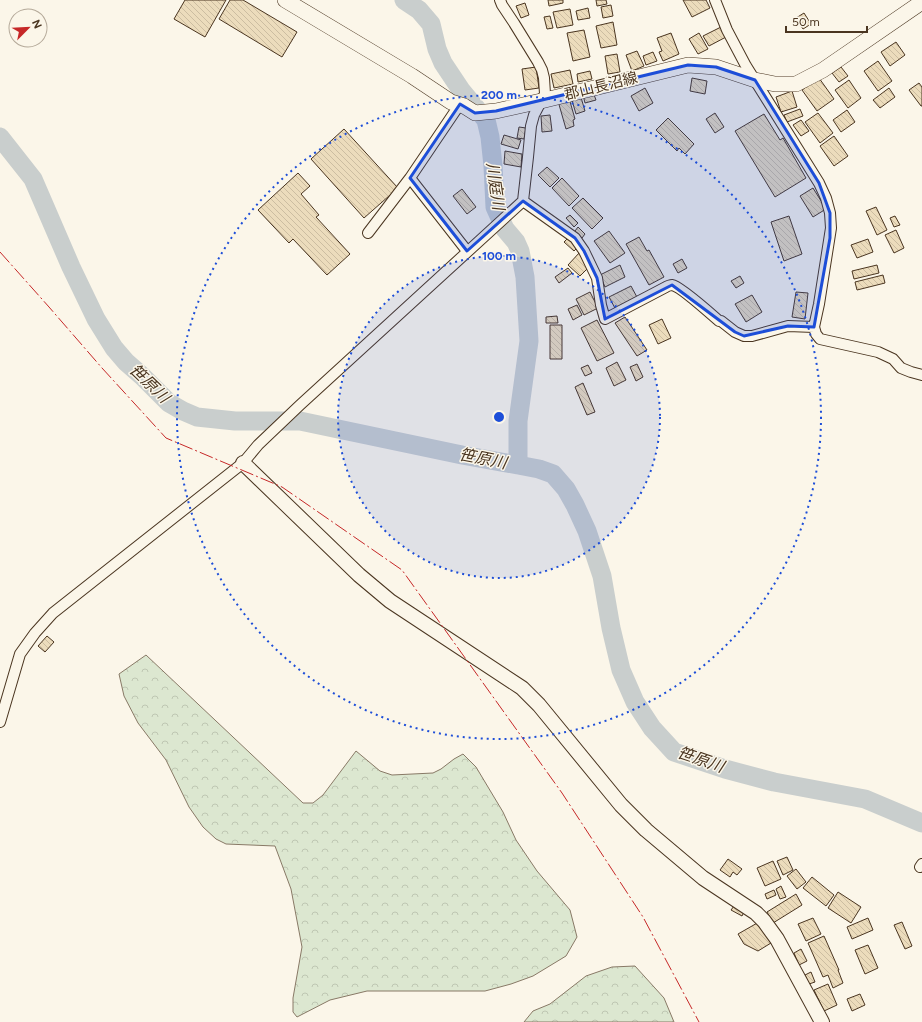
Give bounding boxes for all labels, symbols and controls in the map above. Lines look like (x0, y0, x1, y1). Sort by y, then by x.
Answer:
north arrow (8, 8, 48, 48)
scale bar (786, 8, 867, 34)
text: 50 m (792, 15, 820, 29)
text: N (29, 18, 44, 31)
street label: 郡山長沼線 (562, 68, 640, 104)
text: 200 m (481, 88, 517, 102)
water label: 川庭川 (483, 161, 509, 213)
text: 100 m (482, 249, 516, 263)
water label: 笹原川 (126, 360, 175, 408)
centre of rings (492, 410, 506, 424)
water label: 笹原川 (458, 445, 510, 473)
water label: 笹原川 (675, 743, 729, 777)

